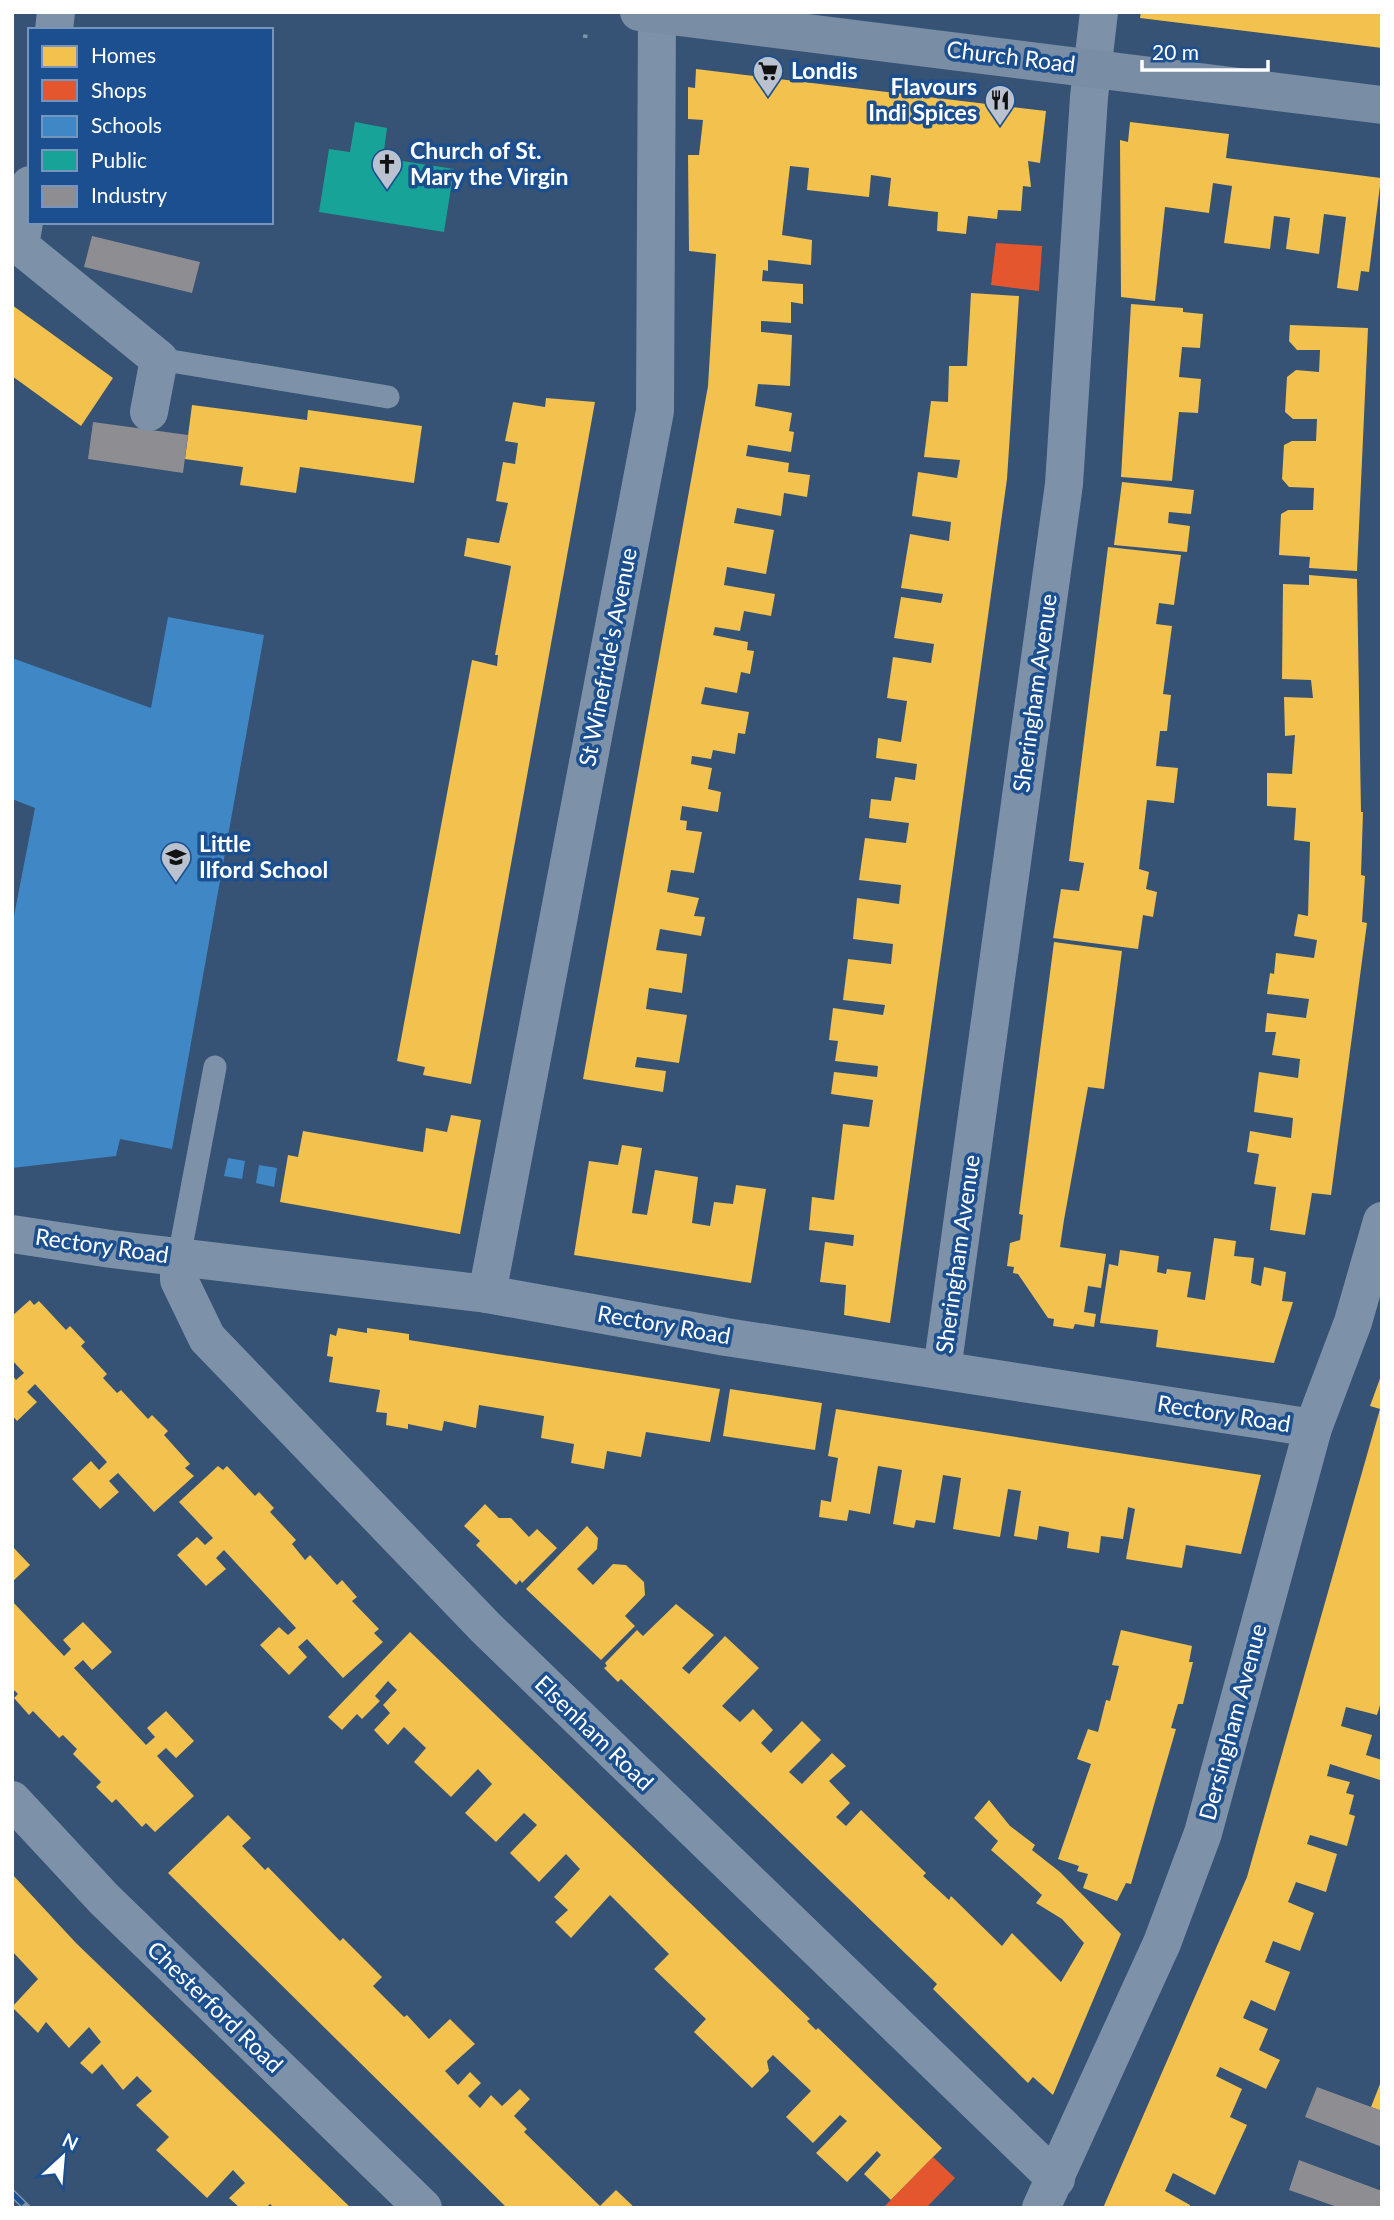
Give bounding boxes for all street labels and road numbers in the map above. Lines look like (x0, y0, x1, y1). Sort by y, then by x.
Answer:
street label: Church Road (945, 34, 1077, 78)
street label: St Winefride's Avenue (572, 545, 642, 769)
street label: Sheringham Avenue (1006, 592, 1062, 794)
street label: Sheringham Avenue (929, 1153, 985, 1355)
street label: Rectory Road (34, 1222, 171, 1268)
street label: Rectory Road (595, 1299, 733, 1349)
street label: Rectory Road (1155, 1389, 1293, 1437)
street label: Dersingham Avenue (1192, 1620, 1272, 1823)
street label: Elsenham Road (530, 1669, 660, 1796)
street label: Chesterford Road (142, 1935, 289, 2078)

